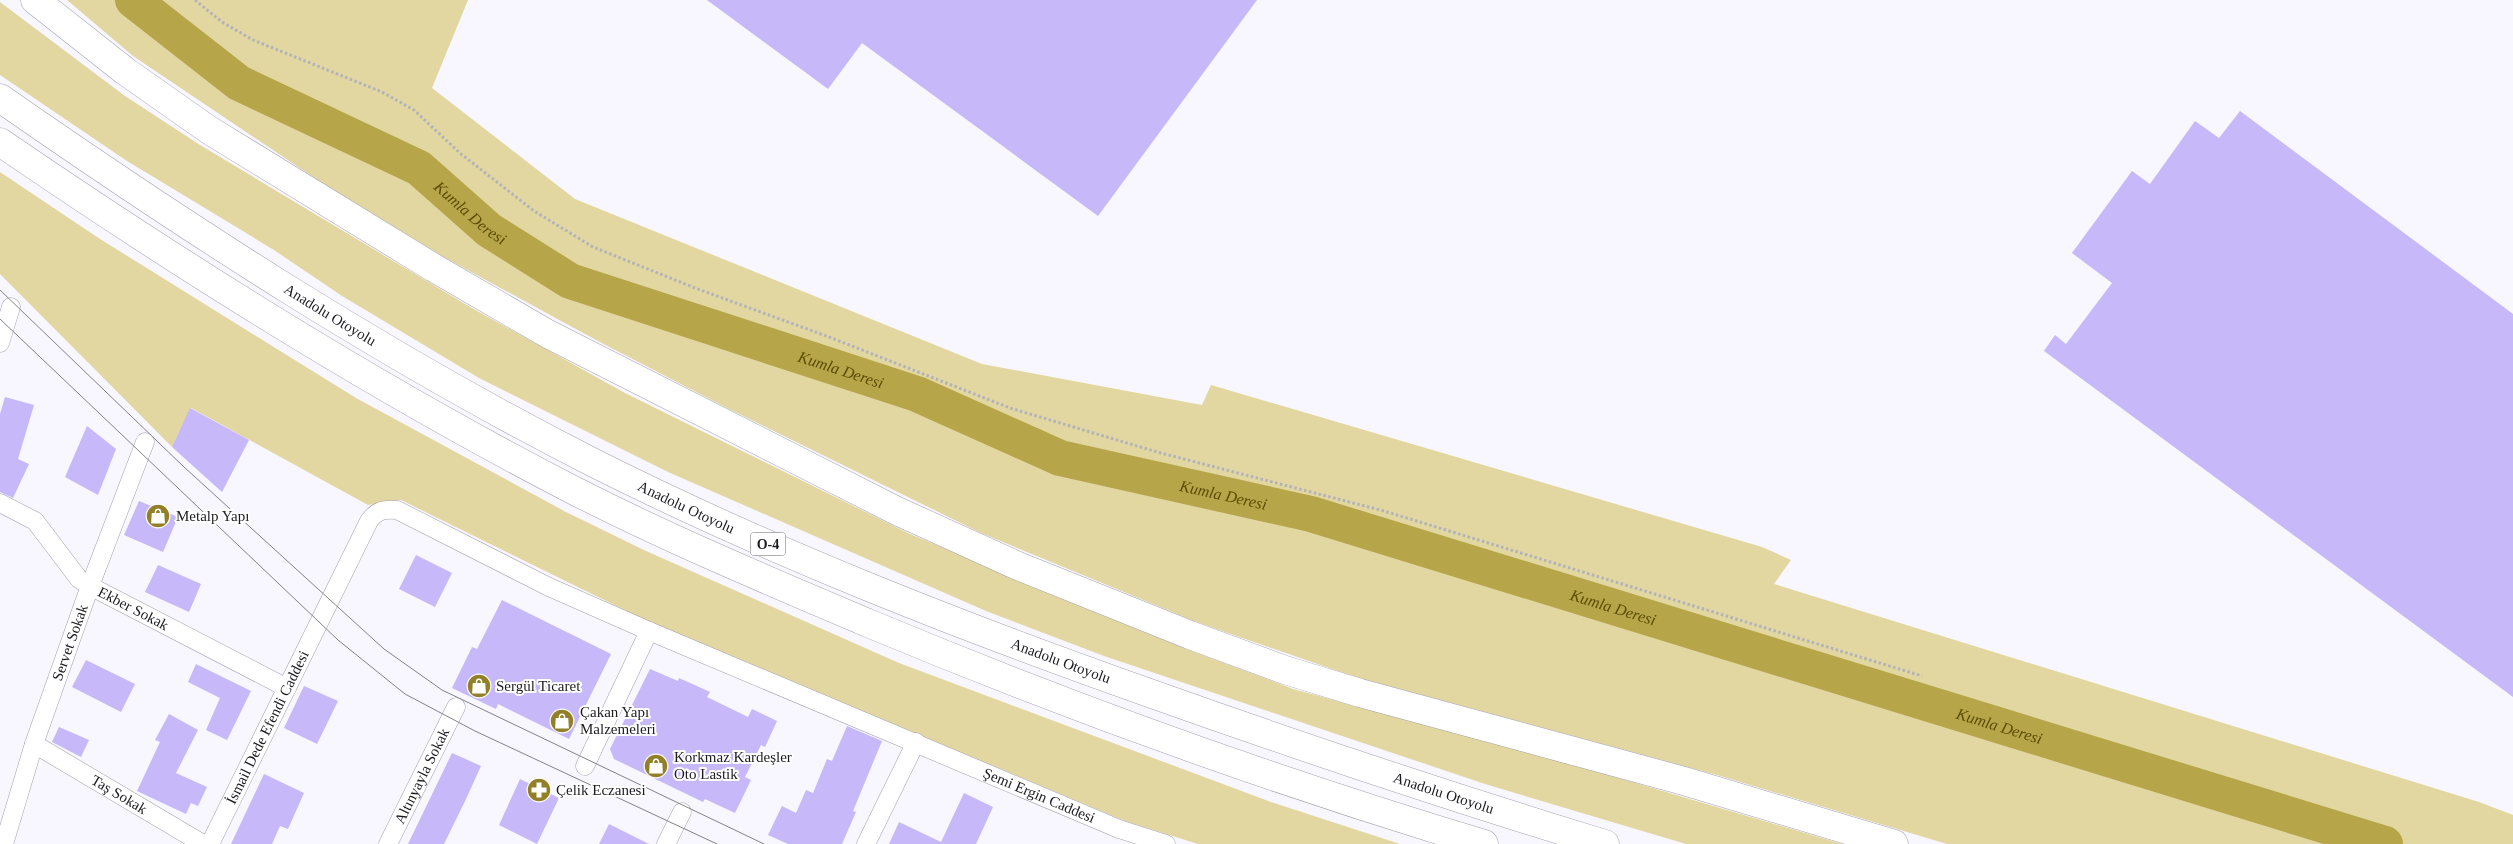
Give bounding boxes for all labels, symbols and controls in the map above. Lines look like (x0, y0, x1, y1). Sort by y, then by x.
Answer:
water label: Kumla Deresi (430, 177, 510, 248)
street label: Anadolu Otoyolu (281, 281, 379, 349)
water label: Kumla Deresi (795, 348, 886, 392)
water label: Kumla Deresi (1177, 477, 1269, 513)
street label: Anadolu Otoyolu (635, 478, 737, 537)
shop icon: Metalp Yapı (145, 503, 171, 529)
place label: Metalp Yapı (176, 508, 249, 524)
road number: O-4 (750, 532, 786, 556)
street label: Ekber Sokak (95, 584, 172, 634)
water label: Kumla Deresi (1567, 586, 1658, 629)
street label: Servet Sokak (49, 602, 91, 683)
street label: Anadolu Otoyolu (1009, 635, 1113, 687)
street label: İsmail Dede Efendi Caddesi (223, 648, 312, 807)
shop icon: Sergül Ticaret (466, 673, 492, 699)
place label: Sergül Ticaret (496, 678, 581, 694)
place label: Çakan Yapı Malzemeleri (580, 704, 656, 737)
water label: Kumla Deresi (1953, 705, 2044, 747)
shop icon: Çakan Yapı Malzemeleri (549, 708, 575, 734)
street label: Altınyayla Sokak (391, 725, 452, 826)
place label: Korkmaz Kardeşler Oto Lastik (674, 749, 792, 782)
shop icon: Korkmaz Kardeşler Oto Lastik (643, 753, 669, 779)
street label: Şemi Ergin Caddesi (981, 765, 1098, 826)
street label: Anadolu Otoyolu (1391, 769, 1496, 817)
street label: Taş Sokak (88, 772, 150, 817)
pharmacy icon: Çelik Eczanesi (526, 777, 552, 803)
place label: Çelik Eczanesi (556, 782, 646, 798)

